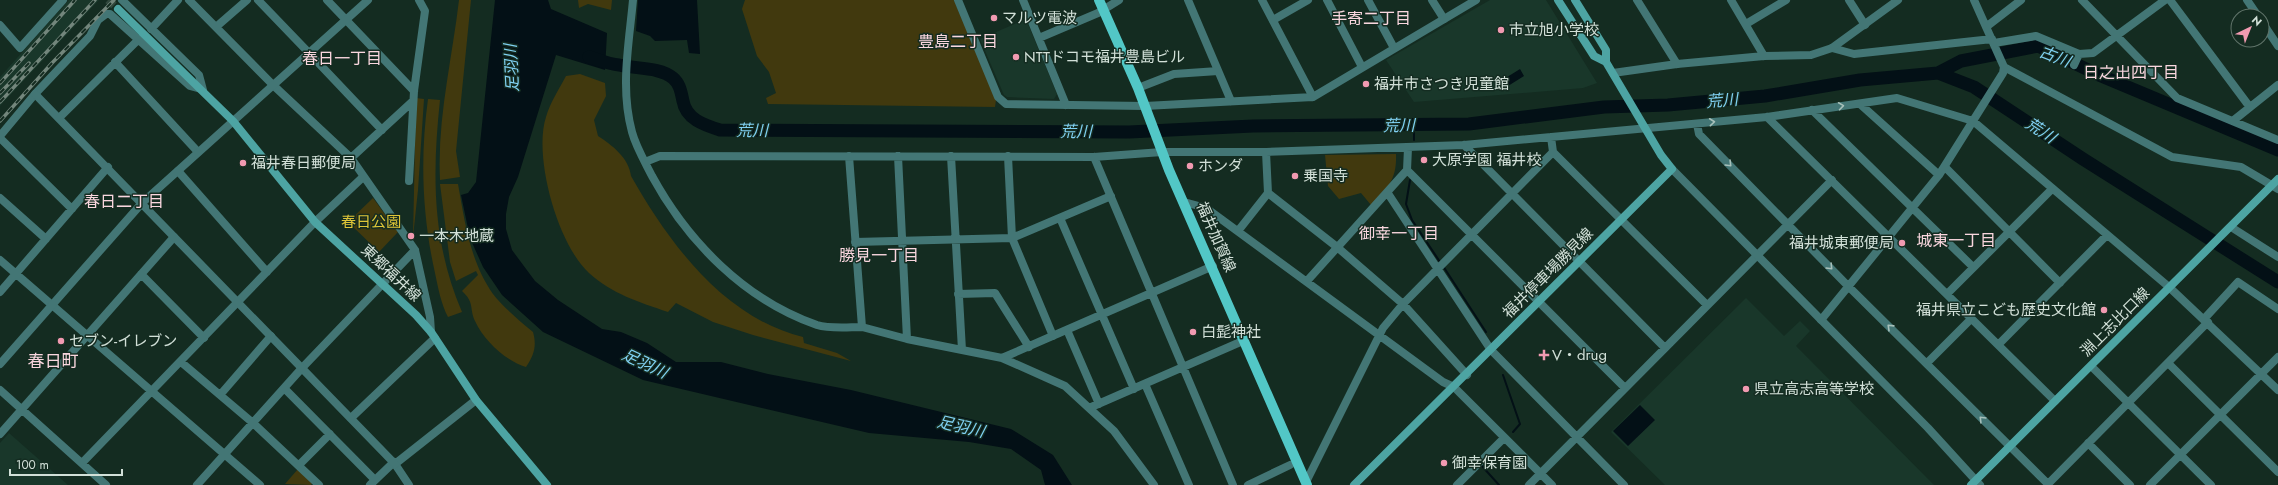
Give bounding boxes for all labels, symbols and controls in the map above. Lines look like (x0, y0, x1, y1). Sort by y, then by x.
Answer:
place label: マルツ電波 (1002, 7, 1077, 29)
district label: 手寄二丁目 (1331, 7, 1411, 30)
north arrow (2230, 8, 2270, 48)
text: N (2248, 12, 2265, 30)
marker: マルツ電波 (989, 13, 999, 23)
place label: 市立旭小学校 (1509, 19, 1599, 41)
marker: 市立旭小学校 (1496, 25, 1506, 35)
district label: 豊島二丁目 (918, 30, 998, 53)
water label: 古川 (2036, 40, 2076, 74)
water label: 足羽川 (499, 41, 524, 93)
place label: NTTドコモ福井豊島ビル (1024, 46, 1185, 68)
district label: 春日一丁目 (302, 47, 382, 70)
marker: NTTドコモ福井豊島ビル (1011, 52, 1021, 62)
district label: 日之出四丁目 (2083, 61, 2179, 84)
place label: 福井市さつき児童館 (1374, 73, 1509, 95)
marker: 福井市さつき児童館 (1361, 79, 1371, 89)
water label: 荒川 (1705, 87, 1741, 113)
one-way arrow (1838, 102, 1844, 111)
water label: 荒川 (2021, 112, 2062, 150)
water label: 荒川 (1383, 114, 1417, 137)
one-way arrow (1709, 118, 1715, 127)
water label: 荒川 (736, 119, 770, 142)
water label: 荒川 (1060, 120, 1094, 143)
place label: 大原学園 福井校 (1432, 149, 1542, 171)
place label: 福井春日郵便局 (251, 152, 356, 174)
place label: ホンダ (1198, 155, 1243, 177)
marker: 大原学園 福井校 (1419, 155, 1429, 165)
marker: 福井春日郵便局 (238, 158, 248, 168)
one-way arrow (1724, 159, 1732, 167)
marker: ホンダ (1185, 161, 1195, 171)
place label: 乗国寺 (1303, 165, 1348, 187)
marker: 乗国寺 (1290, 171, 1300, 181)
district label: 春日二丁目 (84, 190, 164, 213)
street label: 福井加賀線 (1191, 198, 1241, 276)
park label: 春日公園 (341, 211, 401, 233)
district label: 御幸一丁目 (1359, 222, 1439, 245)
street label: 福井停車場勝見線 (1498, 223, 1598, 323)
place label: 一本木地蔵 (419, 225, 494, 247)
district label: 城東一丁目 (1916, 229, 1996, 252)
marker: 一本木地蔵 (406, 231, 416, 241)
place label: 福井城東郵便局 (1789, 232, 1894, 254)
marker: 福井城東郵便局 (1897, 238, 1907, 248)
street label: 東郷福井線 (356, 239, 426, 307)
district label: 勝見一丁目 (839, 244, 919, 267)
one-way arrow (1825, 262, 1833, 270)
street label: 淵上志比口線 (2075, 282, 2155, 362)
place label: 福井県立こども歴史文化館 (1916, 299, 2096, 321)
marker: 福井県立こども歴史文化館 (2099, 305, 2109, 315)
place label: 白髭神社 (1201, 321, 1261, 343)
one-way arrow (1887, 324, 1895, 332)
marker: 白髭神社 (1188, 327, 1198, 337)
place label: セブン-イレブン (69, 330, 177, 352)
marker: セブン-イレブン (56, 336, 66, 346)
water label: 足羽川 (618, 343, 673, 385)
place label: V・drug (1552, 344, 1607, 366)
district label: 春日町 (28, 349, 79, 373)
marker: V・drug (1539, 350, 1549, 360)
place label: 県立高志高等学校 (1754, 378, 1874, 400)
marker: 県立高志高等学校 (1741, 384, 1751, 394)
water label: 足羽川 (935, 410, 989, 444)
one-way arrow (1979, 416, 1987, 424)
scale bar (10, 451, 122, 477)
place label: 御幸保育園 (1452, 452, 1527, 474)
text: 100 m (16, 456, 49, 474)
marker: 御幸保育園 (1439, 458, 1449, 468)

